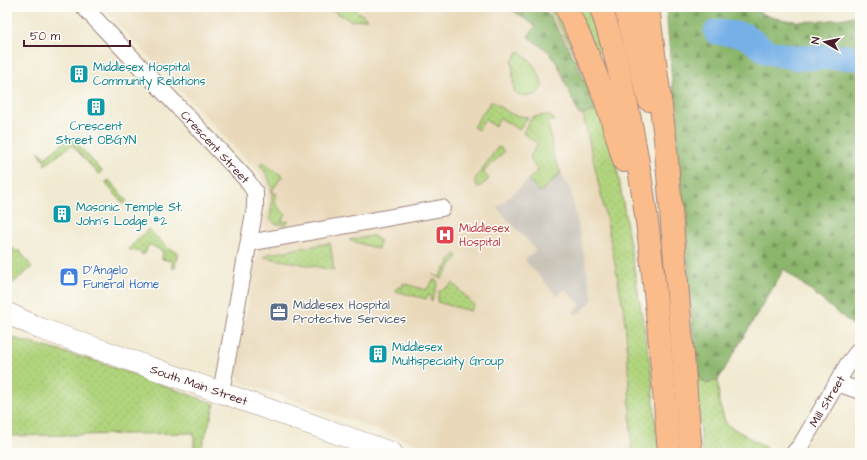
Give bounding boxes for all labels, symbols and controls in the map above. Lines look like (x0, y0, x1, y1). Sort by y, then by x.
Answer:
scale bar (24, 22, 130, 48)
north arrow (805, 22, 845, 62)
text: 50 m (30, 28, 61, 45)
text: N (808, 36, 824, 45)
place label: Middlesex Hospital Community Relations (93, 59, 206, 91)
building icon: Middlesex Hospital Community Relations (68, 63, 90, 85)
building icon: Crescent Street OBGYN (85, 96, 107, 118)
street label: Crescent Street (176, 107, 253, 188)
place label: Crescent Street OBGYN (56, 118, 137, 149)
place label: Masonic Temple St. John's Lodge #2 (76, 199, 183, 231)
building icon: Masonic Temple St. John's Lodge #2 (51, 203, 73, 225)
place label: Middlesex Hospital (459, 220, 510, 251)
hospital icon: Middlesex Hospital (434, 224, 456, 246)
place label: D'Angelo Funeral Home (83, 262, 160, 293)
shop icon: D'Angelo Funeral Home (58, 266, 80, 288)
place label: Middlesex Hospital Protective Services (293, 297, 406, 328)
office icon: Middlesex Hospital Protective Services (268, 301, 290, 323)
place label: Middlesex Multispecialty Group (392, 339, 504, 371)
building icon: Middlesex Multispecialty Group (367, 343, 389, 365)
street label: South Main Street (148, 361, 250, 410)
street label: Mill Street (805, 372, 850, 430)

